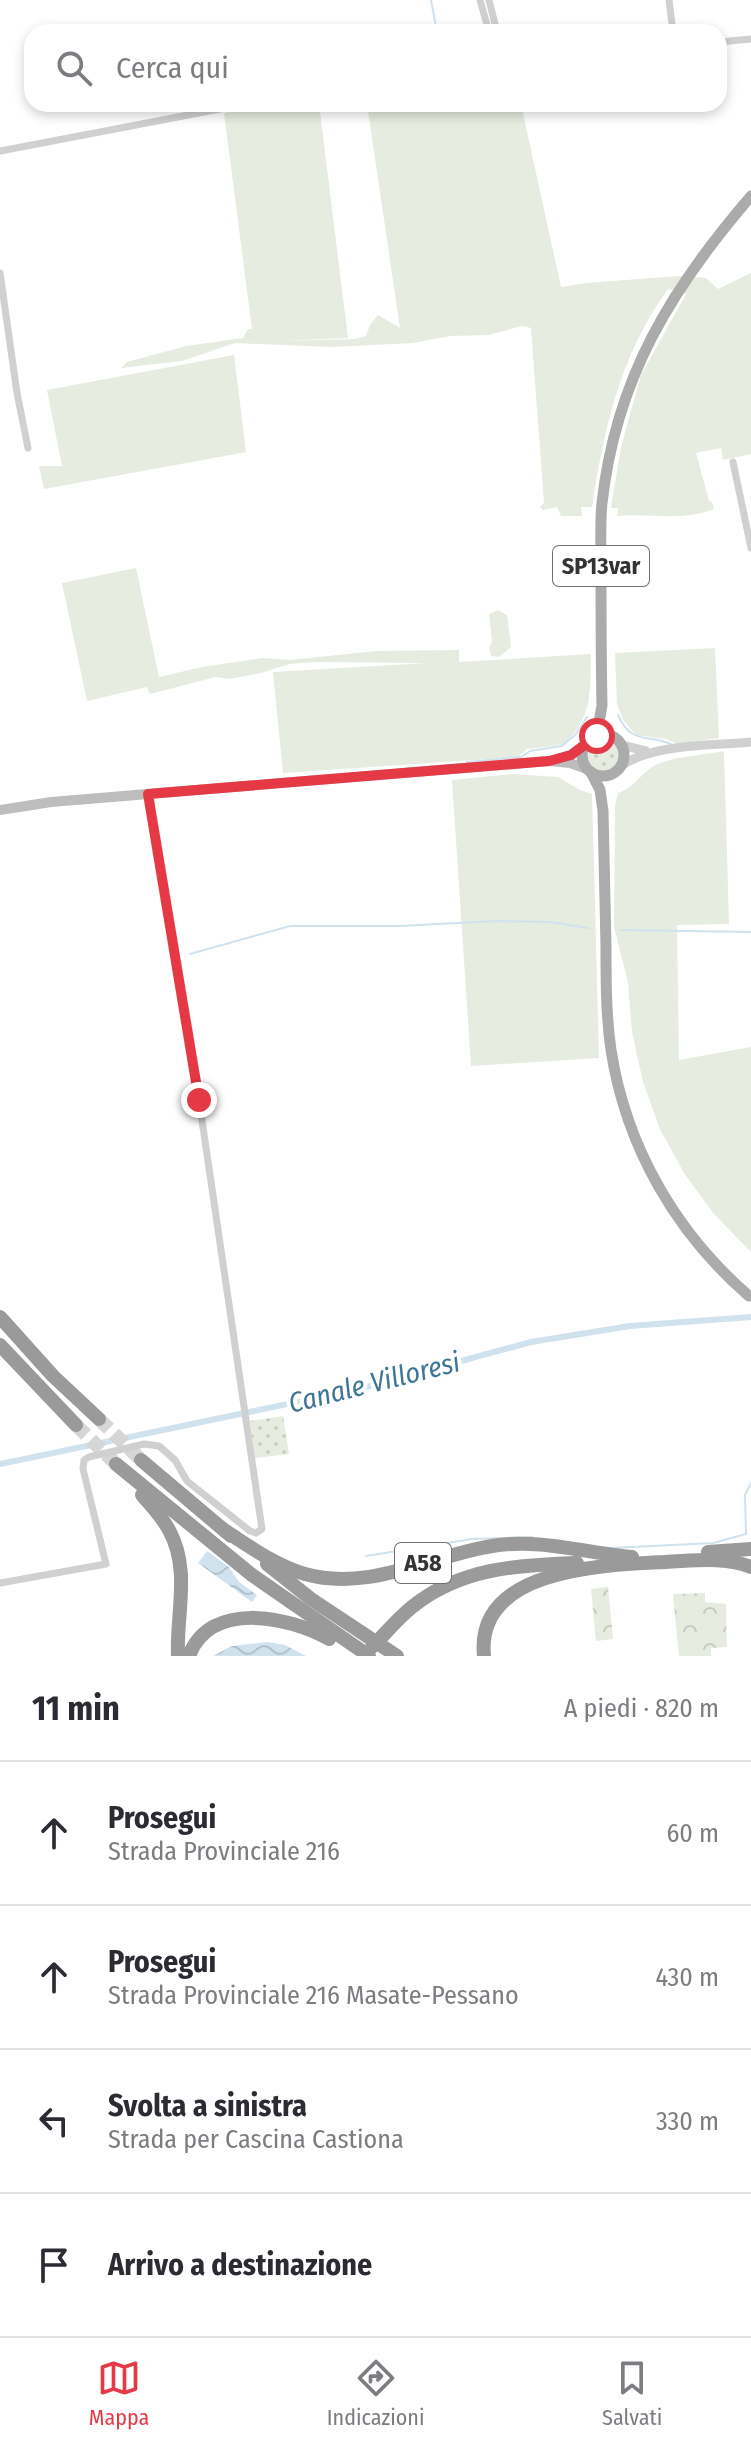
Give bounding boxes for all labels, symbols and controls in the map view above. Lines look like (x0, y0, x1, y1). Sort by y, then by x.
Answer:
search box (24, 24, 727, 112)
icon: search (52, 46, 96, 90)
text: Cerca qui (116, 50, 229, 86)
road number: SP13var (553, 546, 649, 586)
route start (579, 718, 615, 754)
route end (181, 1082, 217, 1118)
water label: Canale Villoresi (285, 1345, 463, 1420)
road number: A58 (395, 1543, 451, 1583)
text: 11 min (32, 1688, 120, 1729)
text: A piedi · 820 m (564, 1693, 719, 1724)
text: Prosegui (108, 1800, 216, 1836)
icon: ahead (32, 1811, 76, 1855)
text: 60 m (666, 1818, 719, 1849)
text: Strada Provinciale 216 (108, 1836, 340, 1867)
text: Prosegui (108, 1944, 216, 1980)
icon: ahead (32, 1955, 76, 1999)
text: 430 m (655, 1962, 719, 1993)
text: Strada Provinciale 216 Masate-Pessano (108, 1980, 519, 2011)
text: Svolta a sinistra (108, 2088, 307, 2124)
icon: left (32, 2099, 76, 2143)
text: 330 m (656, 2106, 719, 2137)
text: Strada per Cascina Castiona (108, 2124, 404, 2155)
icon: arrive (32, 2243, 76, 2287)
text: Arrivo a destinazione (108, 2247, 372, 2283)
tab: Mappa (89, 2356, 149, 2431)
tab: Indicazioni (327, 2356, 424, 2431)
tab: Salvati (602, 2356, 662, 2431)

